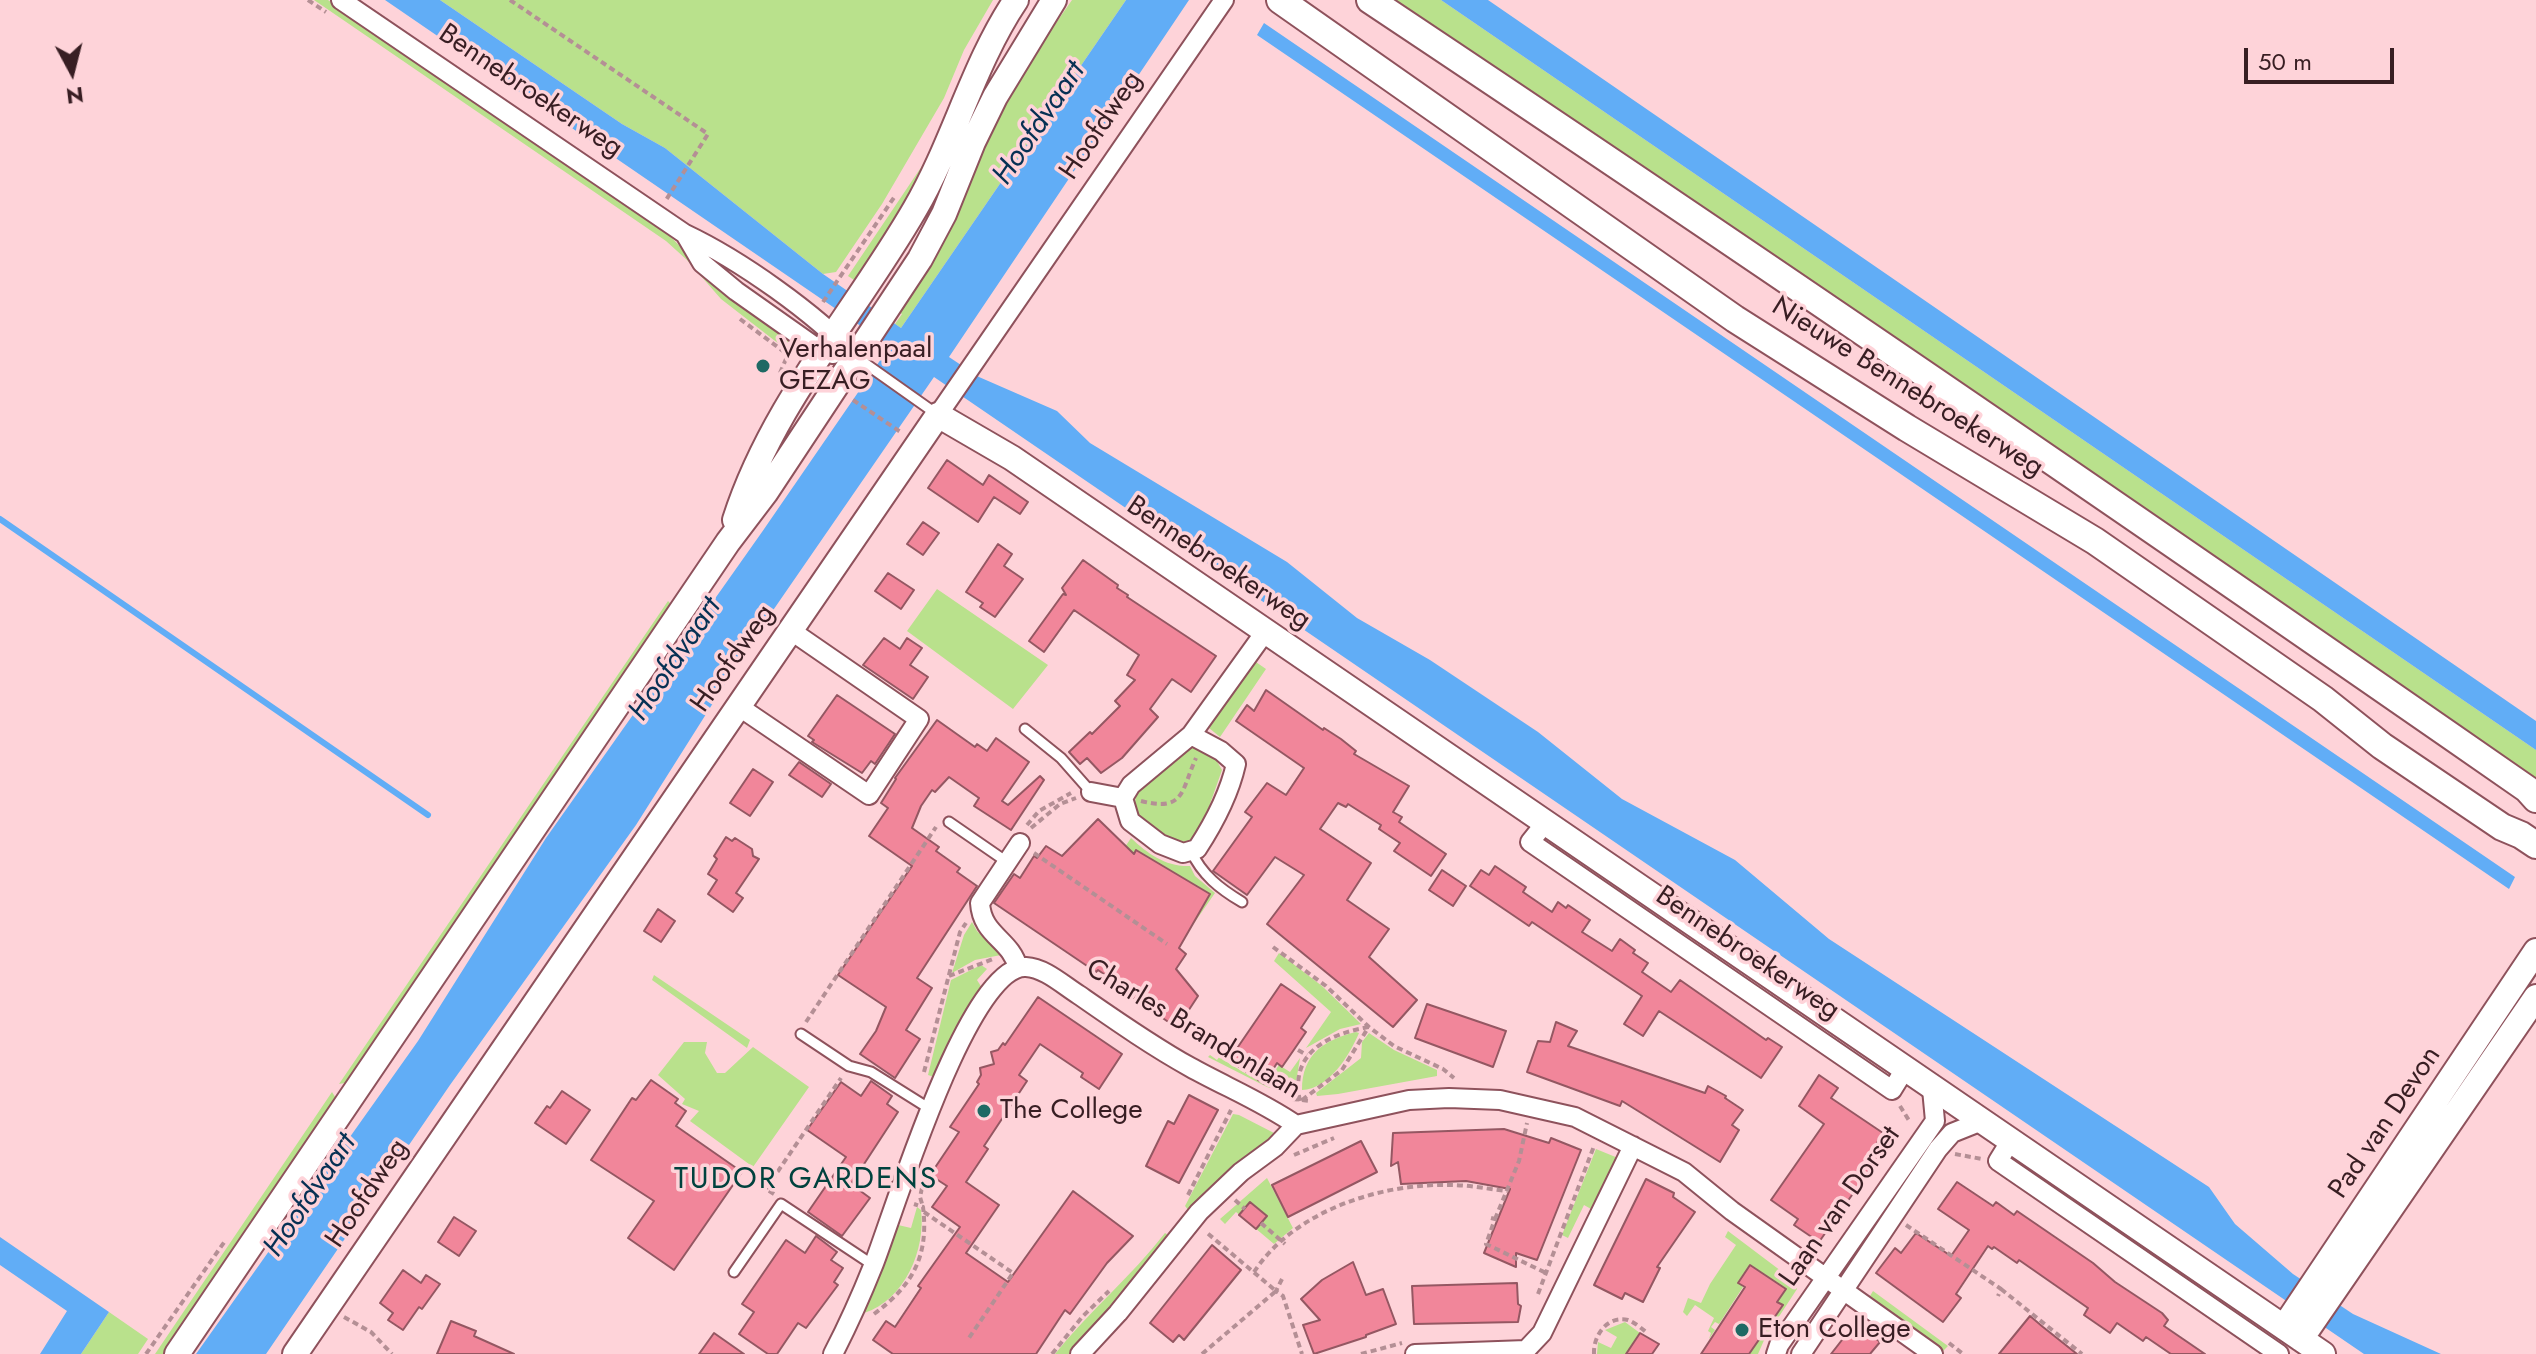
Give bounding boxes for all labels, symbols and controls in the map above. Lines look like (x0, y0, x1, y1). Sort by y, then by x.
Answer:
street label: Bennebroekerweg (432, 18, 628, 166)
north arrow (32, 32, 112, 112)
scale bar (2248, 32, 2398, 82)
text: 50 m (2258, 44, 2312, 79)
water label: Hoofdvaart (986, 56, 1094, 192)
street label: Hoofdweg (1054, 65, 1150, 187)
text: N (64, 79, 86, 113)
street label: Nieuwe Bennebroekerweg (1765, 291, 2049, 485)
place label: Verhalenpaal GEZAG (779, 333, 932, 399)
marker: Verhalenpaal GEZAG (754, 357, 772, 375)
street label: Bennebroekerweg (1120, 490, 1316, 638)
water label: Hoofdvaart (622, 592, 730, 728)
street label: Hoofdweg (685, 599, 783, 719)
street label: Bennebroekerweg (1649, 880, 1845, 1028)
street label: Charles Brandonlaan (1079, 953, 1307, 1107)
street label: Pad van Devon (2323, 1041, 2449, 1205)
place label: The College (1000, 1094, 1143, 1128)
marker: The College (975, 1102, 993, 1120)
street label: Laan van Dorset (1773, 1120, 1909, 1294)
water label: Hoofdvaart (257, 1128, 365, 1264)
street label: Hoofdweg (320, 1133, 416, 1255)
district label: TUDOR GARDENS (674, 1163, 938, 1199)
place label: Eton College (1758, 1313, 1911, 1347)
marker: Eton College (1733, 1321, 1751, 1339)

